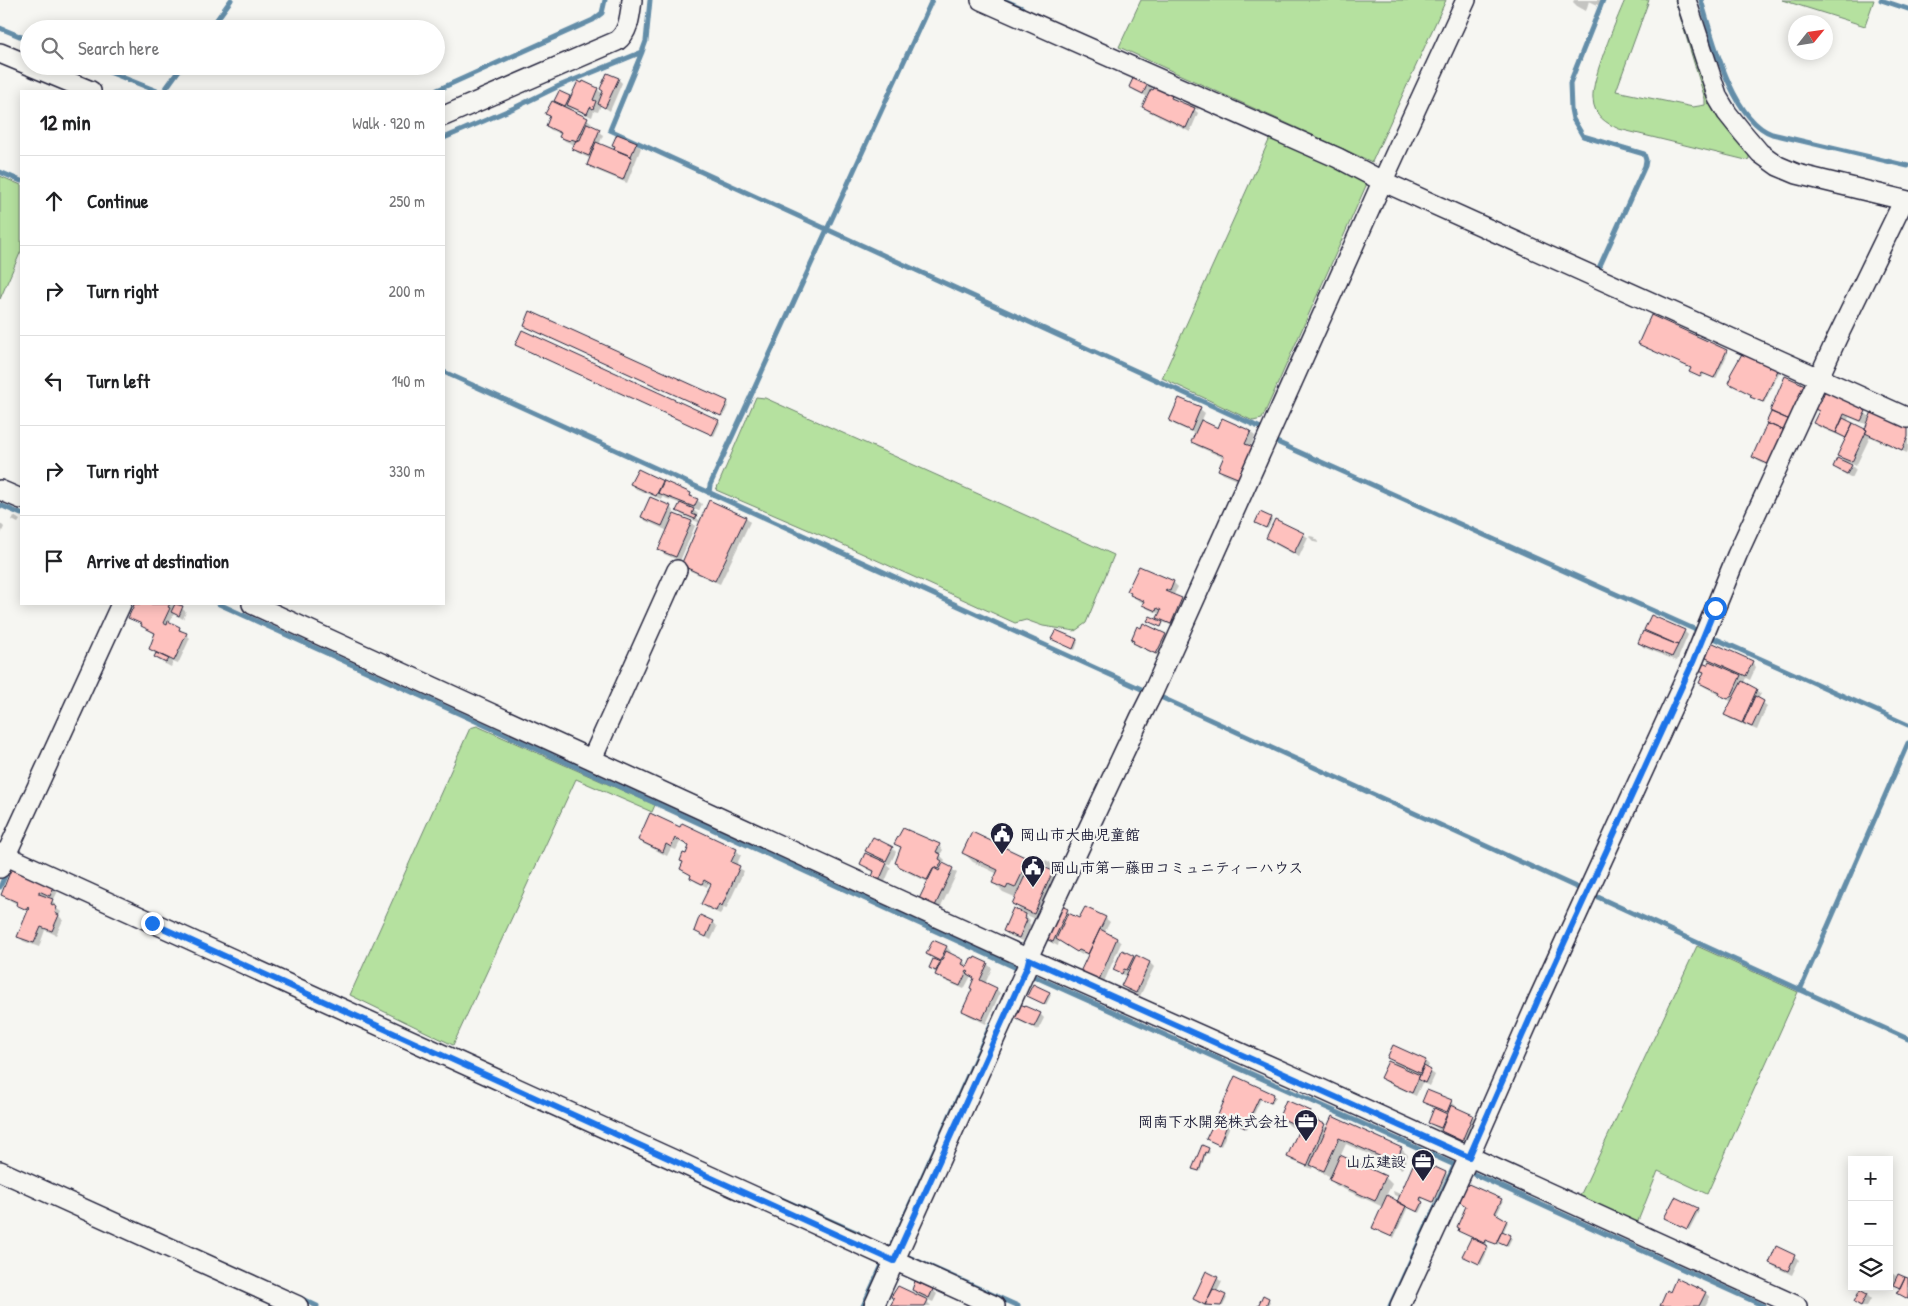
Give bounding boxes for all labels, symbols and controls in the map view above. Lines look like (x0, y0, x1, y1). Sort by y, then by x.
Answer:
north arrow (1788, 15, 1833, 60)
search box (20, 20, 445, 75)
icon: search (38, 34, 66, 62)
text: Search here (78, 35, 159, 61)
text: 12 min (40, 108, 91, 137)
text: Walk · 920 m (352, 112, 425, 134)
icon: ahead (40, 187, 68, 215)
text: Continue (87, 188, 148, 214)
text: 250 m (389, 190, 425, 212)
icon: right (40, 277, 68, 305)
text: Turn right (87, 278, 158, 304)
text: 200 m (389, 280, 425, 302)
icon: left (40, 367, 68, 395)
text: Turn left (87, 368, 150, 394)
text: 140 m (391, 370, 425, 392)
icon: right (40, 457, 68, 485)
text: Turn right (87, 458, 158, 484)
text: 330 m (389, 460, 425, 482)
icon: arrive (40, 547, 68, 575)
text: Arrive at destination (87, 548, 229, 574)
route start (1704, 597, 1727, 620)
public building icon: 岡山市大曲児童館 (989, 821, 1015, 855)
place label: 岡山市大曲児童館 (1020, 824, 1140, 845)
public building icon: 岡山市第一藤田コミュニティーハウス (1020, 854, 1046, 888)
place label: 岡山市第一藤田コミュニティーハウス (1050, 857, 1303, 878)
route end (141, 912, 164, 935)
office icon: 岡南下水開発株式会社 (1293, 1108, 1319, 1142)
place label: 岡南下水開発株式会社 (1138, 1111, 1288, 1132)
office icon: 山広建設 (1410, 1148, 1436, 1182)
place label: 山広建設 (1346, 1151, 1406, 1172)
map controls (1848, 1156, 1893, 1291)
button: + (1848, 1156, 1893, 1201)
button: − (1848, 1201, 1893, 1246)
button: layers (1848, 1246, 1893, 1291)

